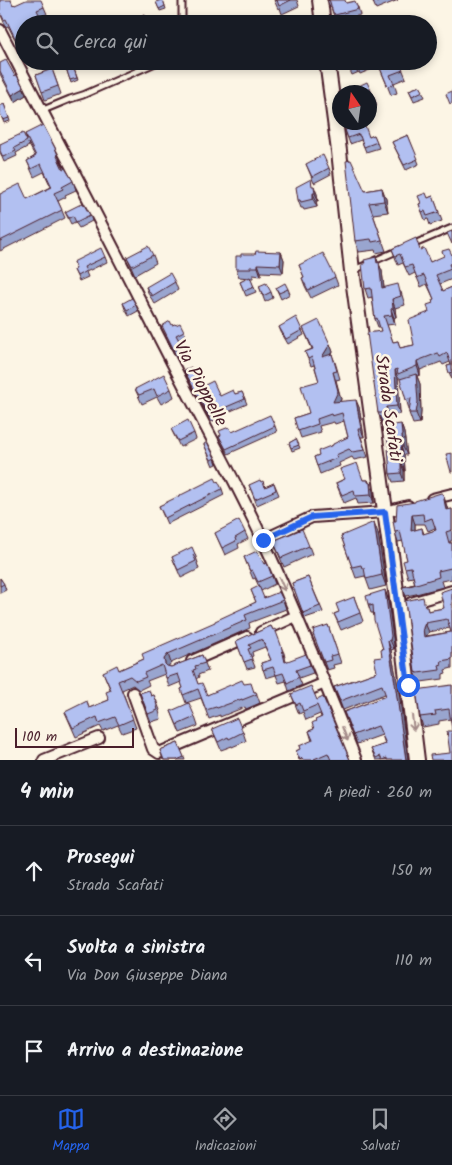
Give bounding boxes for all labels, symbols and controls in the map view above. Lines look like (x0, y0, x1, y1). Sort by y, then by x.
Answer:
search box (15, 15, 437, 70)
text: Cerca qui (73, 28, 147, 58)
icon: search (33, 29, 61, 57)
north arrow (332, 85, 377, 130)
street label: Via Pioppelle (165, 335, 235, 432)
street label: Strada Scafati (366, 353, 409, 464)
route end (252, 529, 275, 552)
one-way arrow (278, 576, 288, 591)
route start (397, 674, 420, 697)
one-way arrow (408, 714, 418, 730)
scale bar (15, 725, 134, 748)
text: 100 m (22, 726, 57, 748)
one-way arrow (341, 726, 351, 741)
text: 4 min (20, 776, 74, 809)
text: A piedi · 260 m (323, 780, 432, 805)
text: Prosegui (67, 843, 134, 873)
icon: ahead (20, 857, 48, 885)
text: 150 m (391, 858, 432, 883)
text: Strada Scafati (67, 873, 163, 898)
text: Svolta a sinistra (67, 933, 205, 963)
icon: left (20, 947, 48, 975)
text: 110 m (395, 948, 432, 973)
text: Via Don Giuseppe Diana (67, 963, 228, 988)
text: Arrivo a destinazione (67, 1036, 243, 1066)
icon: arrive (20, 1037, 48, 1065)
tab: Mappa (52, 1105, 90, 1157)
tab: Indicazioni (195, 1105, 256, 1157)
tab: Salvati (361, 1105, 400, 1157)

